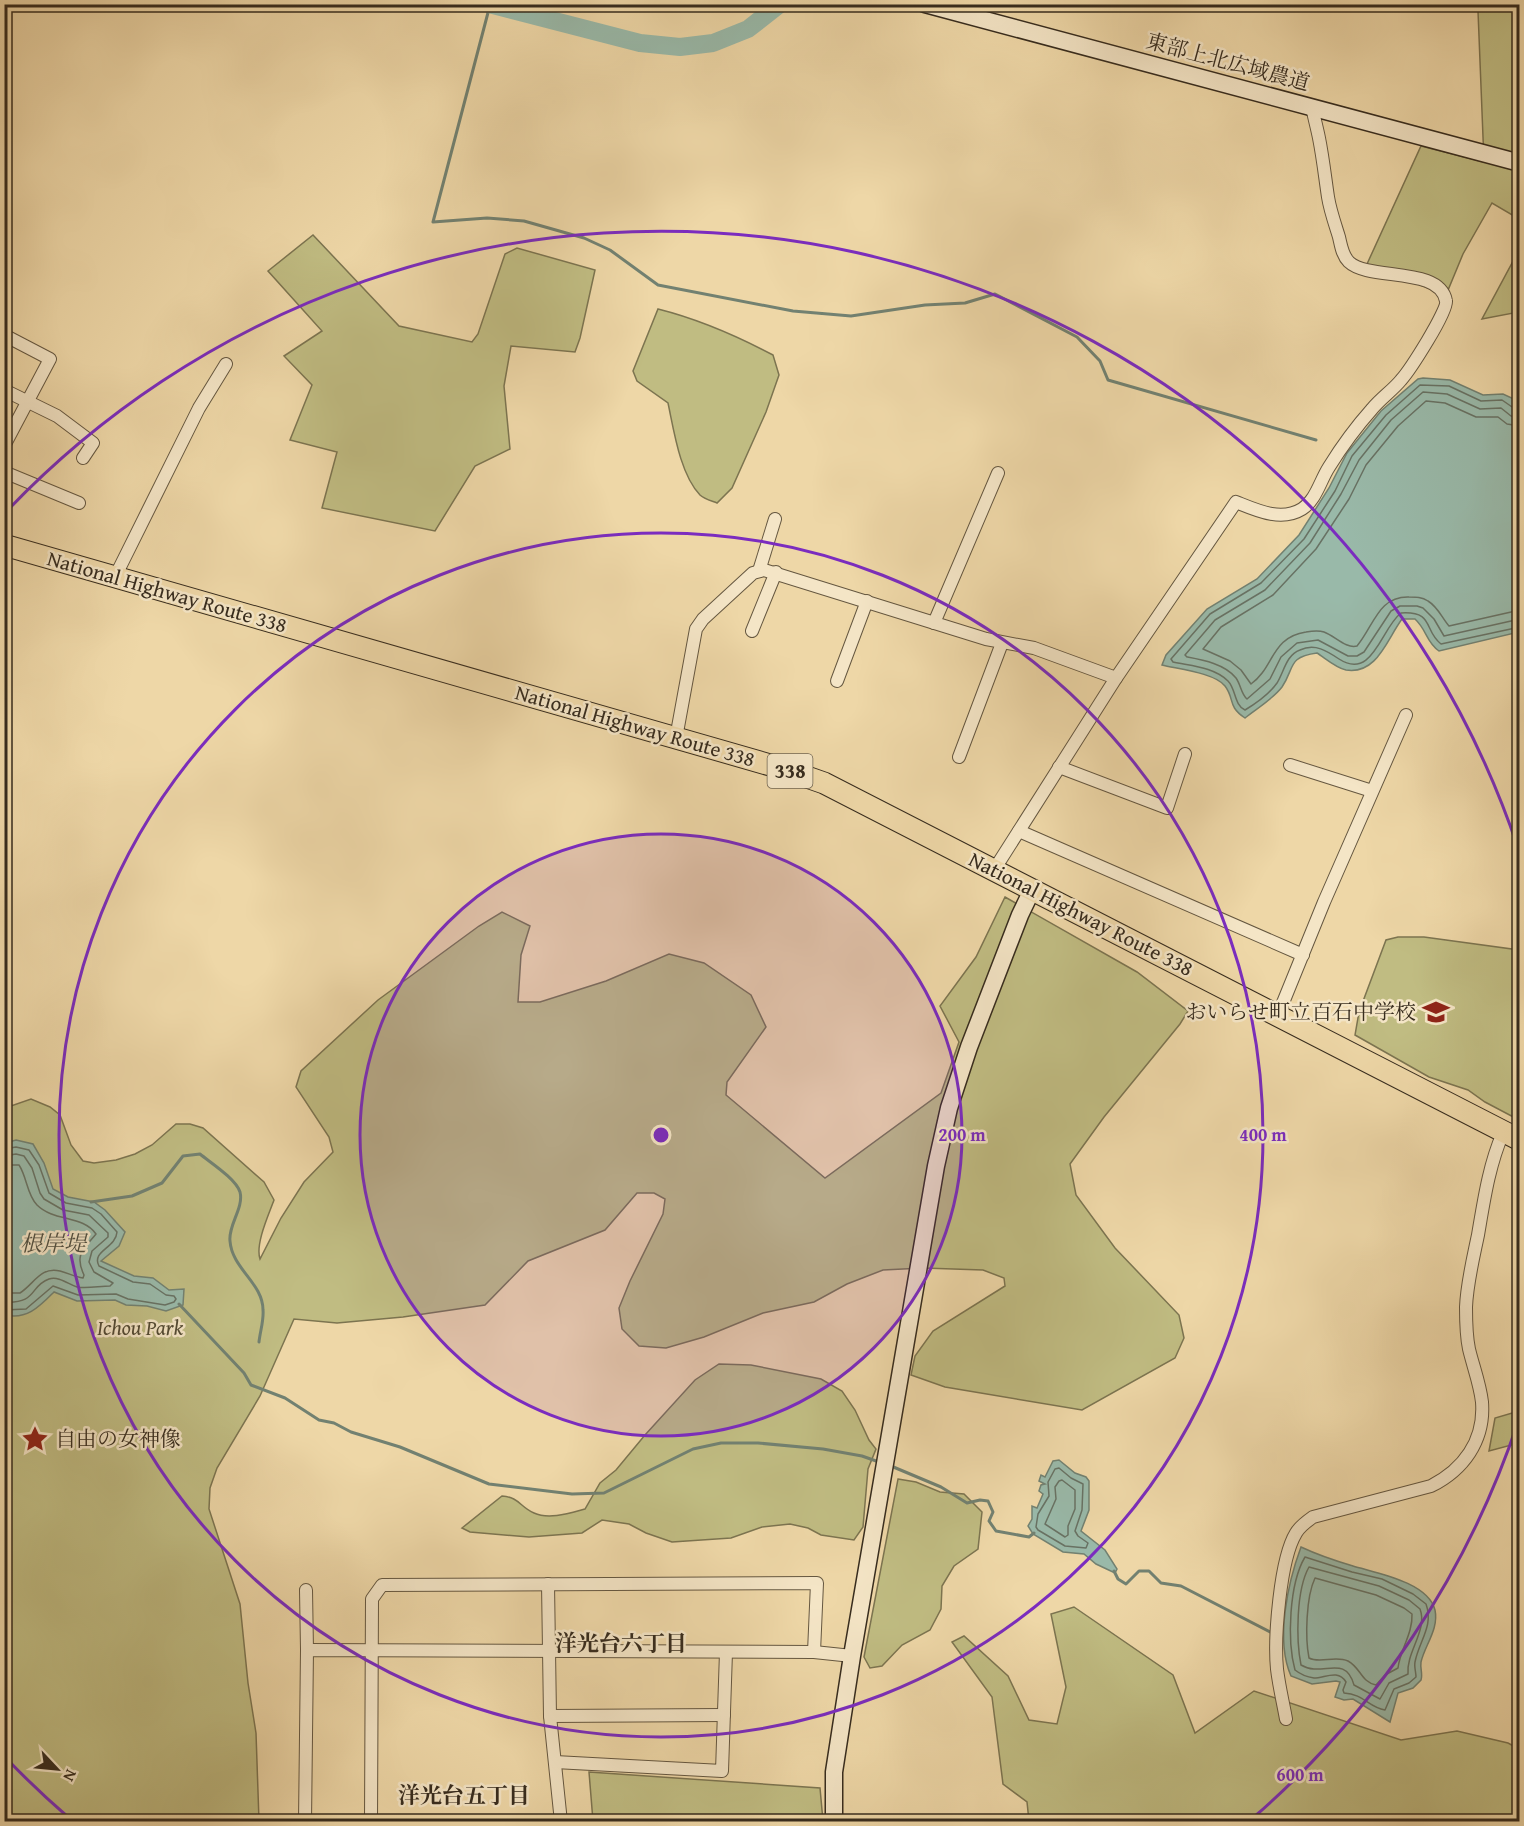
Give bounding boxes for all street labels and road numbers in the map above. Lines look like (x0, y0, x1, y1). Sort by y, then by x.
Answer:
street label: 東部上北広域農道 (1143, 25, 1313, 98)
street label: National Highway Route 338 (44, 542, 291, 641)
street label: National Highway Route 338 (512, 676, 759, 775)
road number: 338 (768, 754, 812, 788)
street label: National Highway Route 338 (964, 843, 1199, 984)

